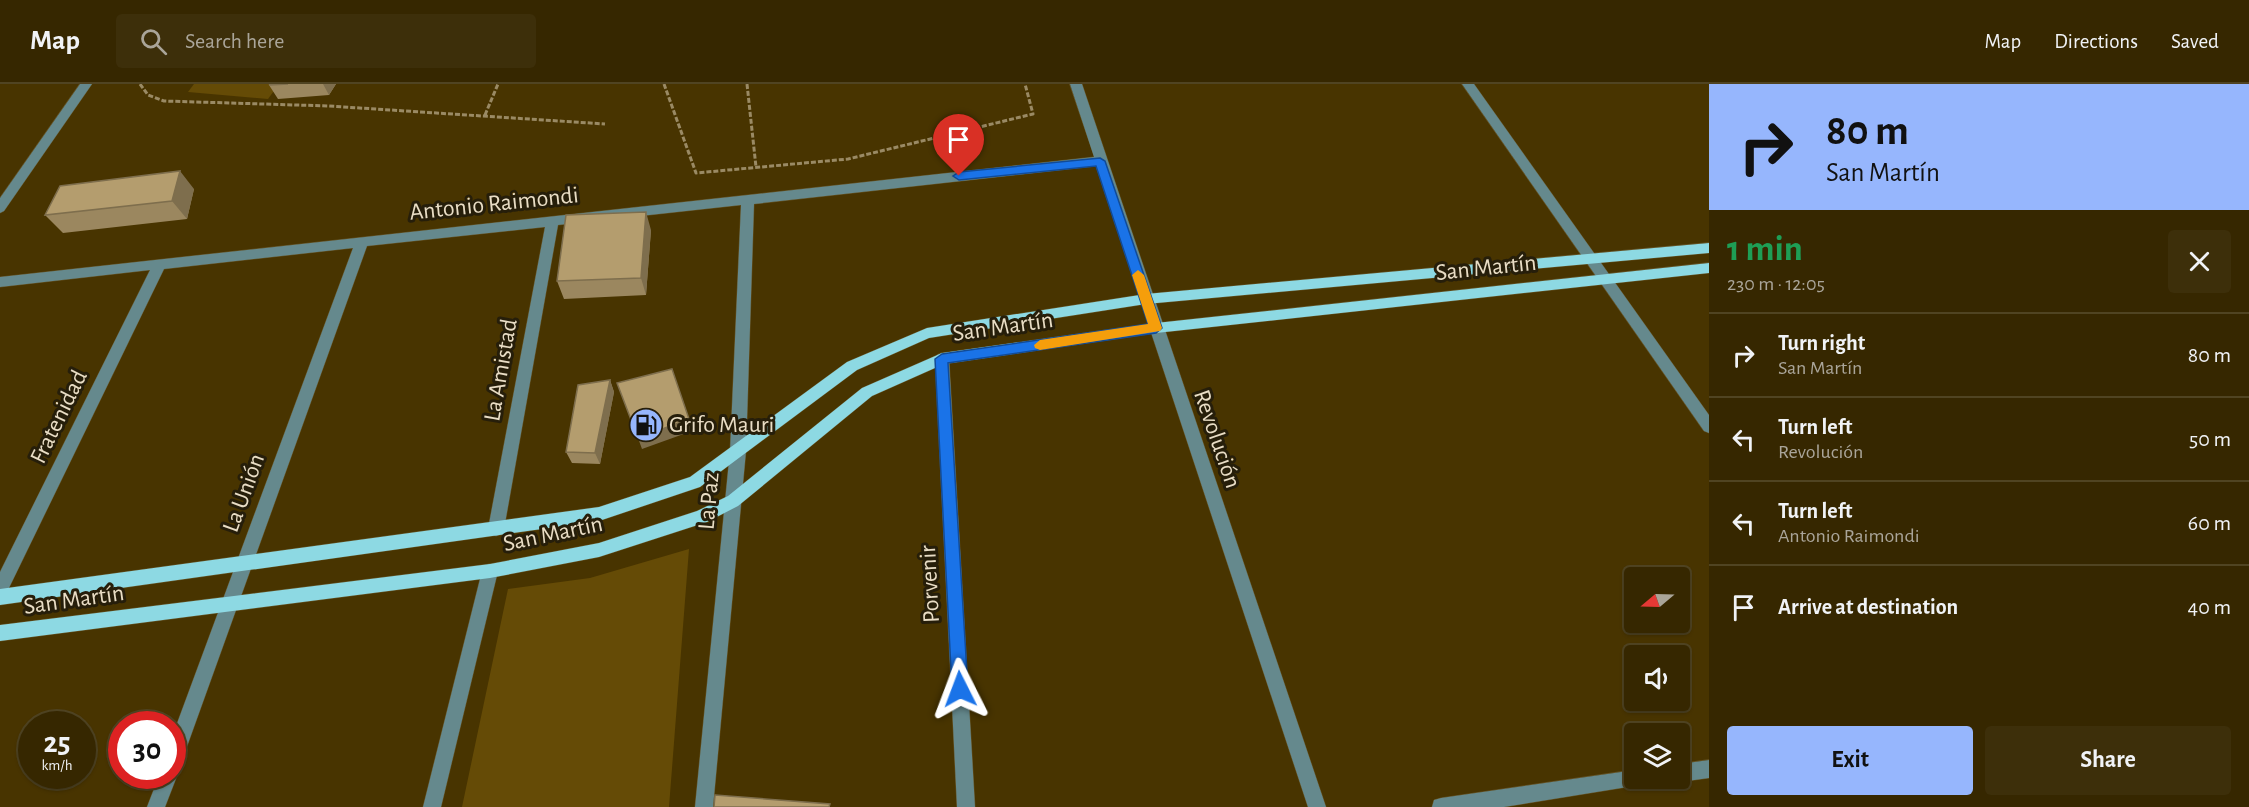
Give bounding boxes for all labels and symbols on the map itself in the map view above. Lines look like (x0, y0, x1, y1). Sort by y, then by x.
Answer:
pin (933, 114, 984, 176)
street label: Antonio Raimondi (408, 183, 580, 225)
street label: San Martín (1434, 251, 1538, 285)
street label: San Martín (951, 308, 1055, 346)
street label: La Amistad (480, 317, 522, 423)
street label: Fratenidad (26, 367, 92, 467)
street label: Revolución (1189, 387, 1245, 491)
fuel station icon: Grifo Mauri (628, 407, 664, 443)
place label: Grifo Mauri (669, 413, 774, 437)
street label: La Unión (219, 451, 269, 535)
street label: La Paz (695, 471, 723, 531)
street label: San Martín (501, 512, 605, 556)
street label: Porvenir (916, 544, 944, 624)
north arrow (1624, 567, 1690, 633)
street label: San Martín (22, 581, 126, 619)
position arrow (928, 657, 992, 721)
speed limit sign: 30 (108, 711, 186, 789)

